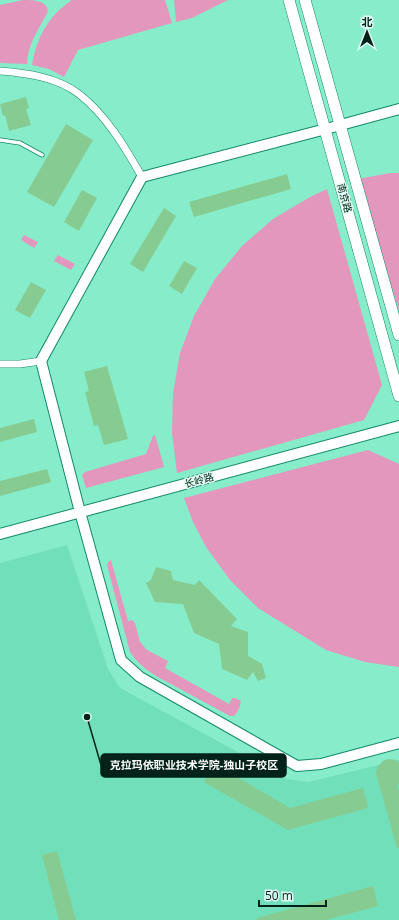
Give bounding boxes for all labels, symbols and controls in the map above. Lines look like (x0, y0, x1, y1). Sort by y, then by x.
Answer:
north arrow (347, 12, 387, 52)
text: 北 (362, 14, 373, 29)
street label: 南京路 (334, 182, 356, 214)
street label: 长岭路 (183, 469, 215, 491)
callout: 克拉玛依职业技术学院-独山子校区 (101, 754, 286, 777)
text: 克拉玛依职业技术学院-独山子校区 (110, 757, 278, 772)
scale bar (259, 882, 326, 908)
text: 50 m (265, 887, 293, 904)

